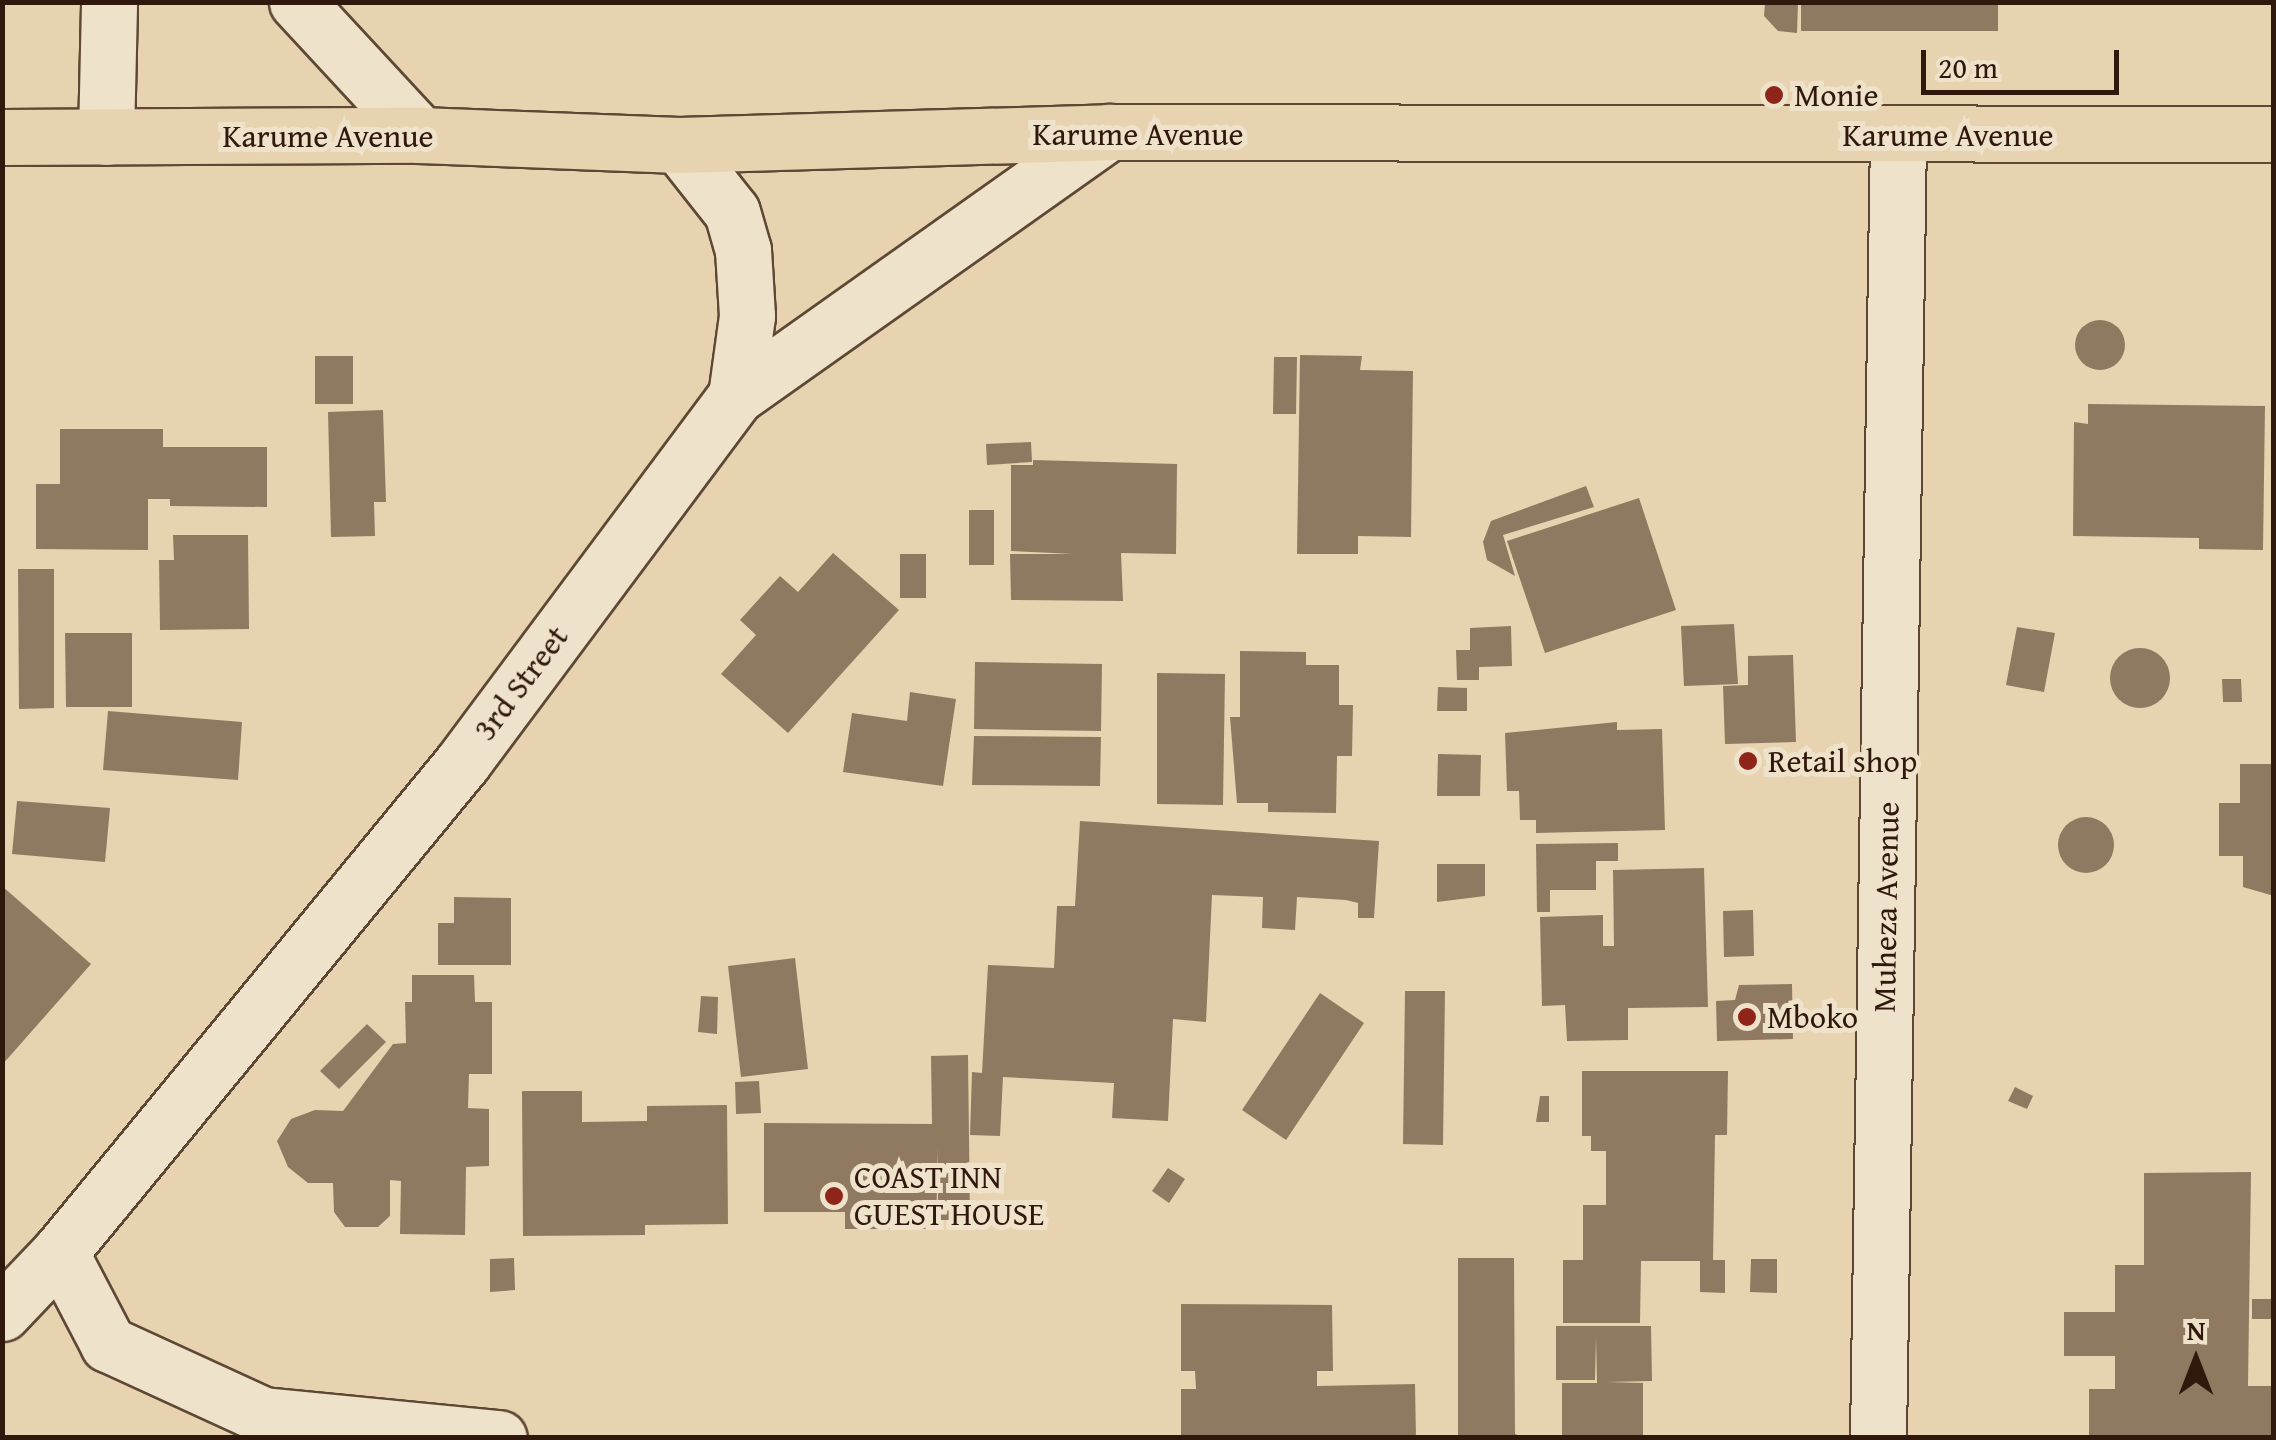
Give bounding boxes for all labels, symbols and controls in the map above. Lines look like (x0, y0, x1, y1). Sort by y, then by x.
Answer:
scale bar (1926, 30, 2124, 92)
text: 20 m (1938, 45, 1998, 89)
place label: Monie (1794, 76, 1879, 114)
marker: Monie (1763, 84, 1785, 106)
street label: Karume Avenue (1032, 115, 1244, 153)
street label: Karume Avenue (1842, 116, 2054, 154)
street label: Karume Avenue (222, 117, 434, 155)
street label: 3rd Street (466, 618, 576, 748)
place label: Retail shop (1768, 742, 1917, 780)
marker: Retail shop (1737, 750, 1759, 772)
street label: Muheza Avenue (1865, 801, 1907, 1013)
place label: Mboko (1767, 998, 1858, 1036)
marker: Mboko (1736, 1006, 1758, 1028)
place label: COAST INN GUEST HOUSE (854, 1159, 1044, 1234)
marker: COAST INN GUEST HOUSE (823, 1185, 845, 1207)
text: N (2187, 1309, 2205, 1350)
north arrow (2146, 1310, 2246, 1410)

